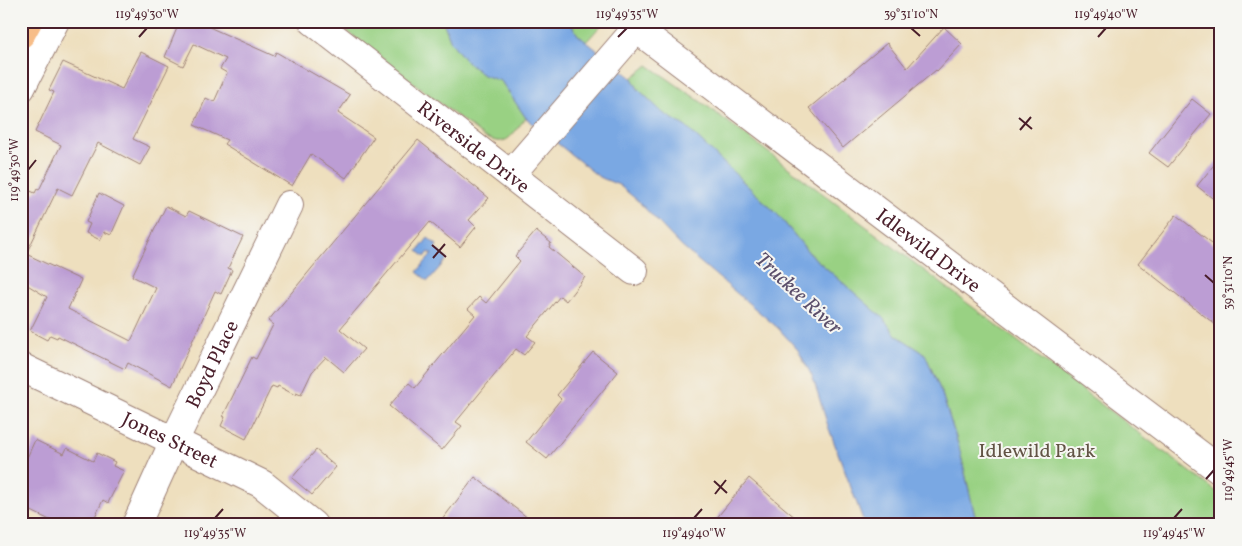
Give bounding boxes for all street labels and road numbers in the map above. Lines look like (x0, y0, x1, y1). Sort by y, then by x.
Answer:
street label: Riverside Drive (410, 95, 535, 201)
street label: Idlewild Drive (869, 202, 986, 300)
street label: Boyd Place (180, 316, 247, 414)
street label: Jones Street (117, 406, 222, 477)

